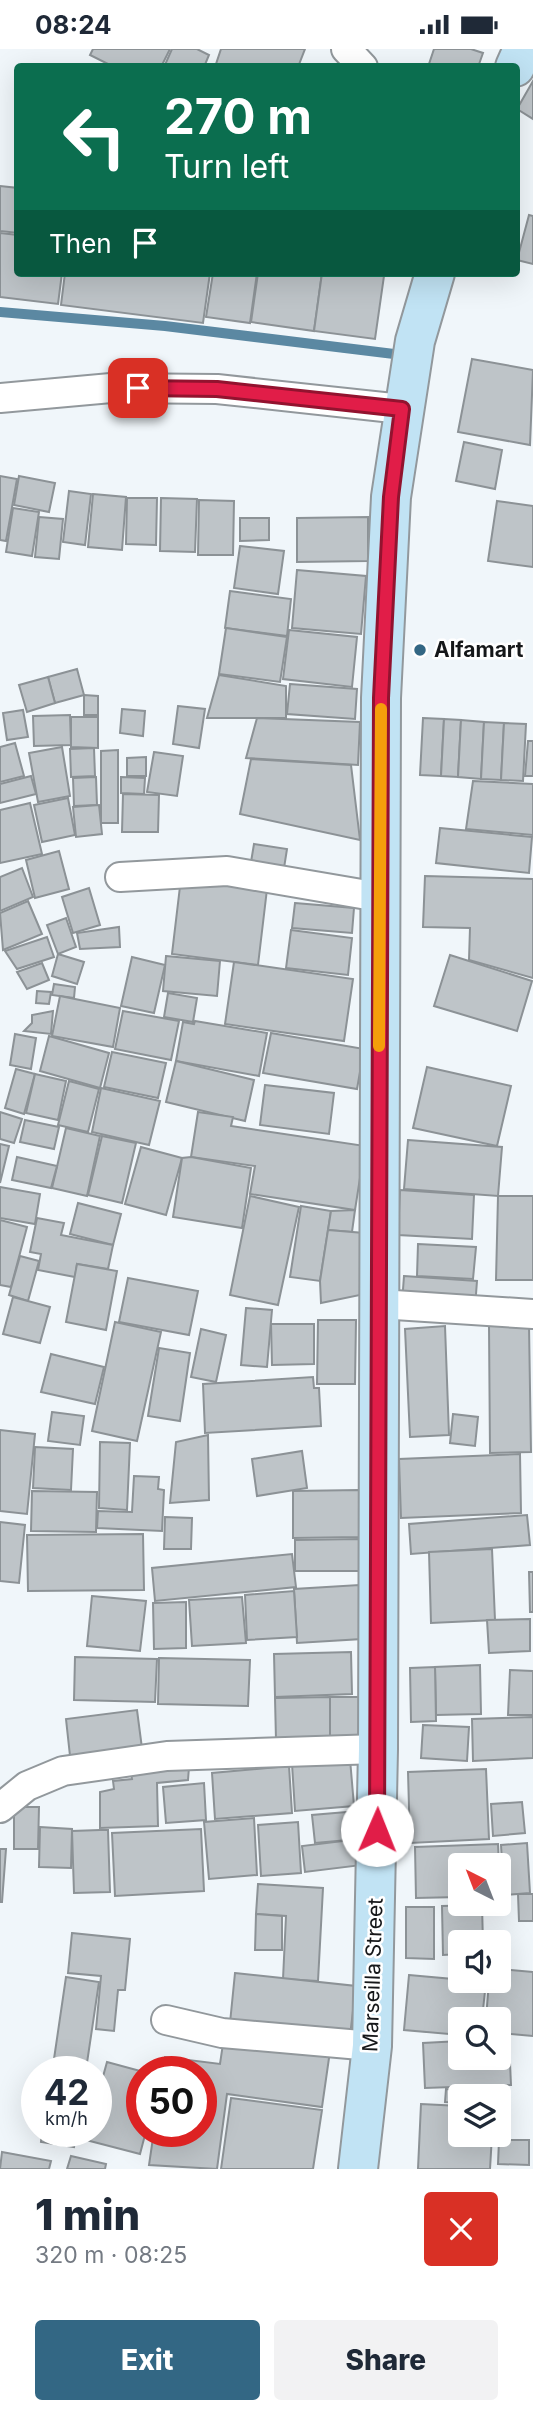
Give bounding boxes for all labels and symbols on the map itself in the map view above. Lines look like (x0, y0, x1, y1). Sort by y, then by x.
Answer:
pin (108, 358, 168, 418)
place label: Alfamart (434, 637, 524, 662)
marker: Alfamart (412, 642, 428, 658)
position arrow (340, 1793, 414, 1867)
north arrow (448, 1853, 511, 1916)
street label: Marseilla Street (357, 1897, 388, 2052)
speed limit sign: 50 (126, 2056, 217, 2147)

